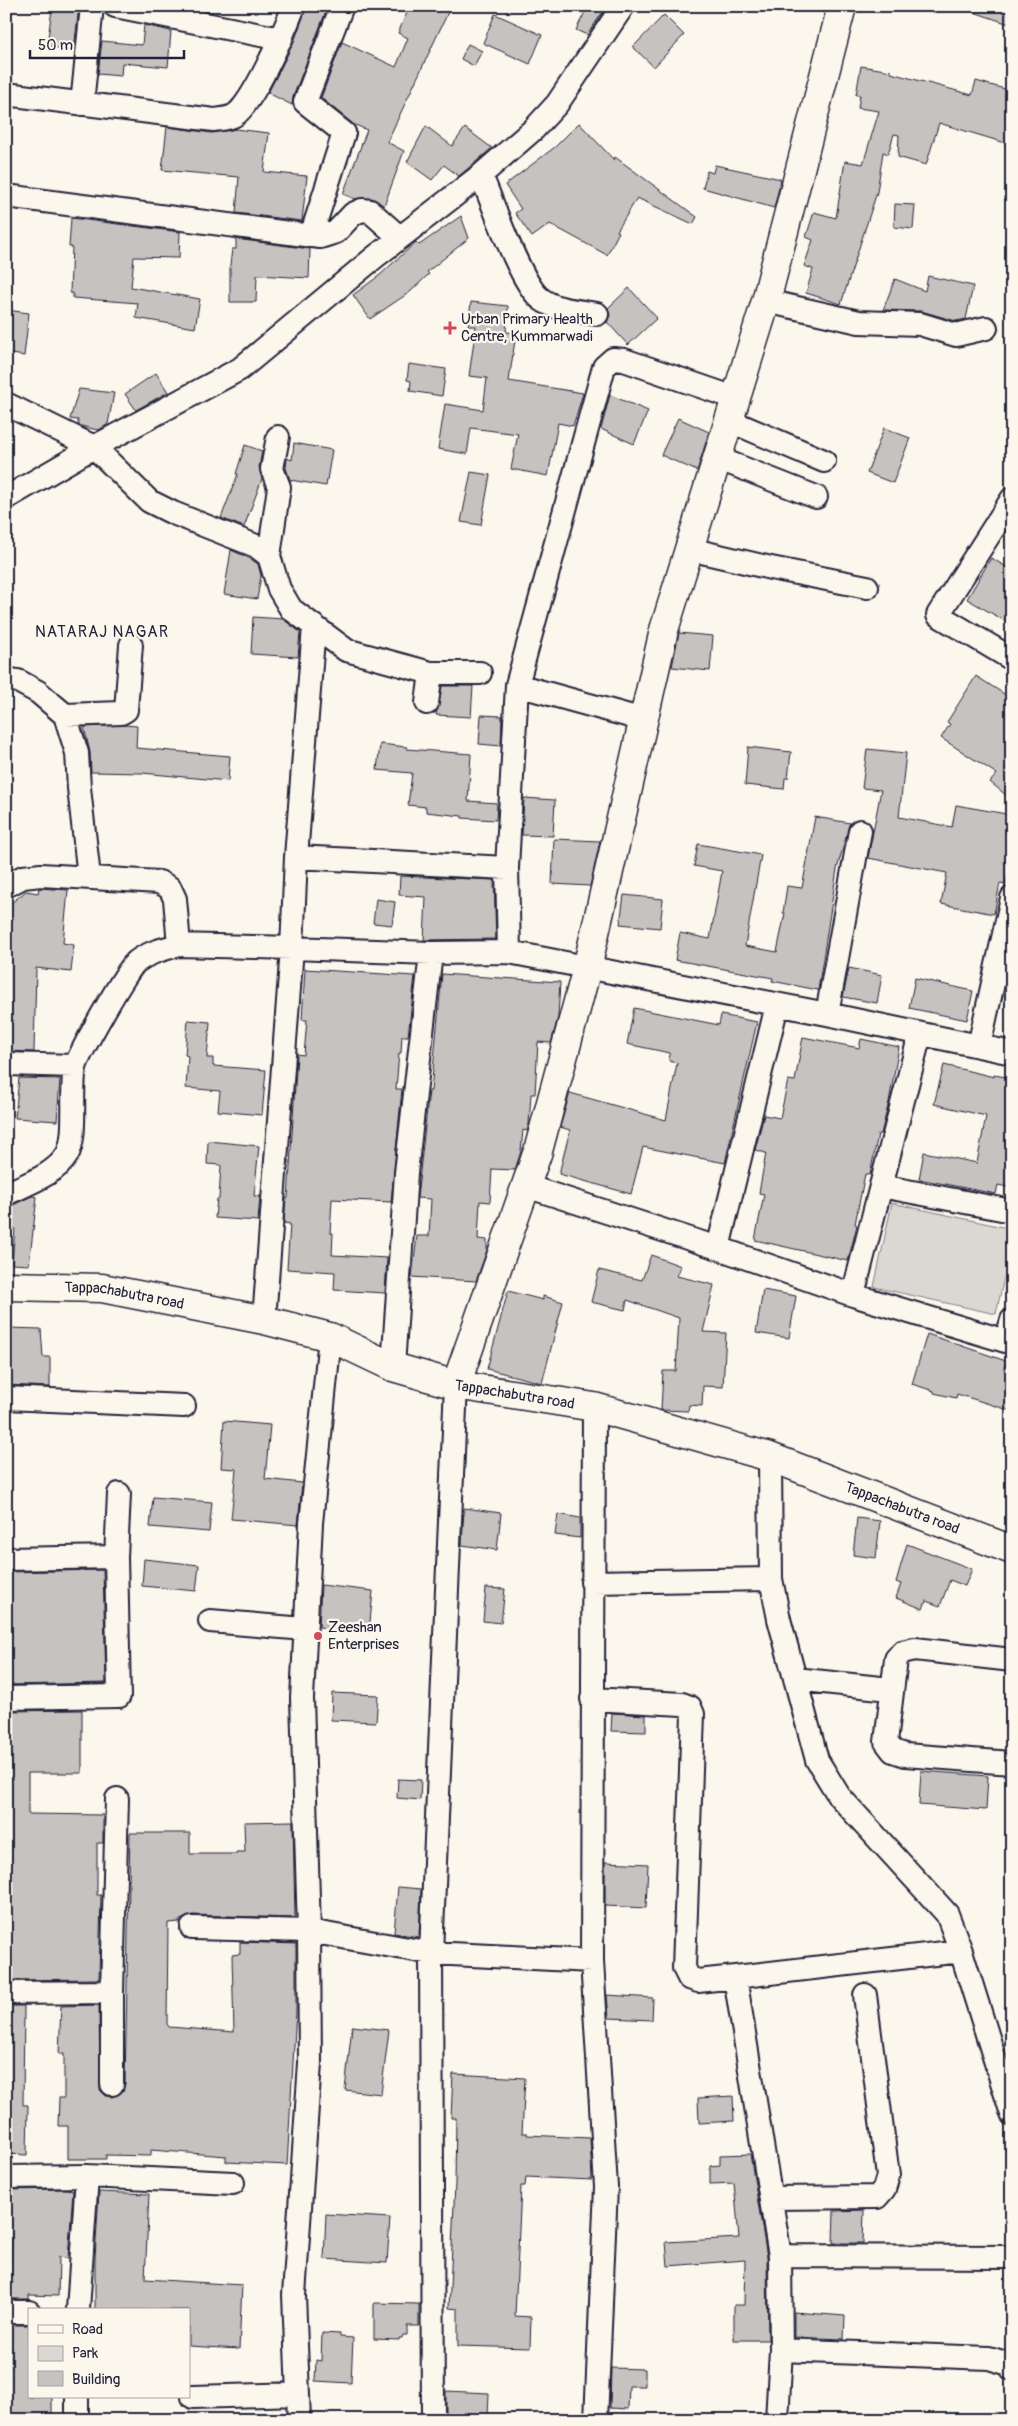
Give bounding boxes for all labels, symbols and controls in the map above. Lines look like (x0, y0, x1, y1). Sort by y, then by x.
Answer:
scale bar (30, 28, 184, 60)
text: 50 m (38, 36, 73, 55)
place label: Urban Primary Health Centre, Kummarwadi (461, 310, 593, 346)
marker: Urban Primary Health Centre, Kummarwadi (443, 321, 457, 335)
district label: NATARAJ NAGAR (35, 622, 169, 642)
street label: Tappachabutra road (64, 1278, 186, 1314)
street label: Tappachabutra road (453, 1375, 576, 1413)
street label: Tappachabutra road (842, 1477, 962, 1538)
place label: Zeeshan Enterprises (328, 1618, 399, 1654)
marker: Zeeshan Enterprises (312, 1630, 324, 1642)
legend (28, 2308, 190, 2398)
text: Road (72, 2320, 103, 2339)
text: Park (72, 2344, 99, 2363)
text: Building (72, 2370, 120, 2389)

